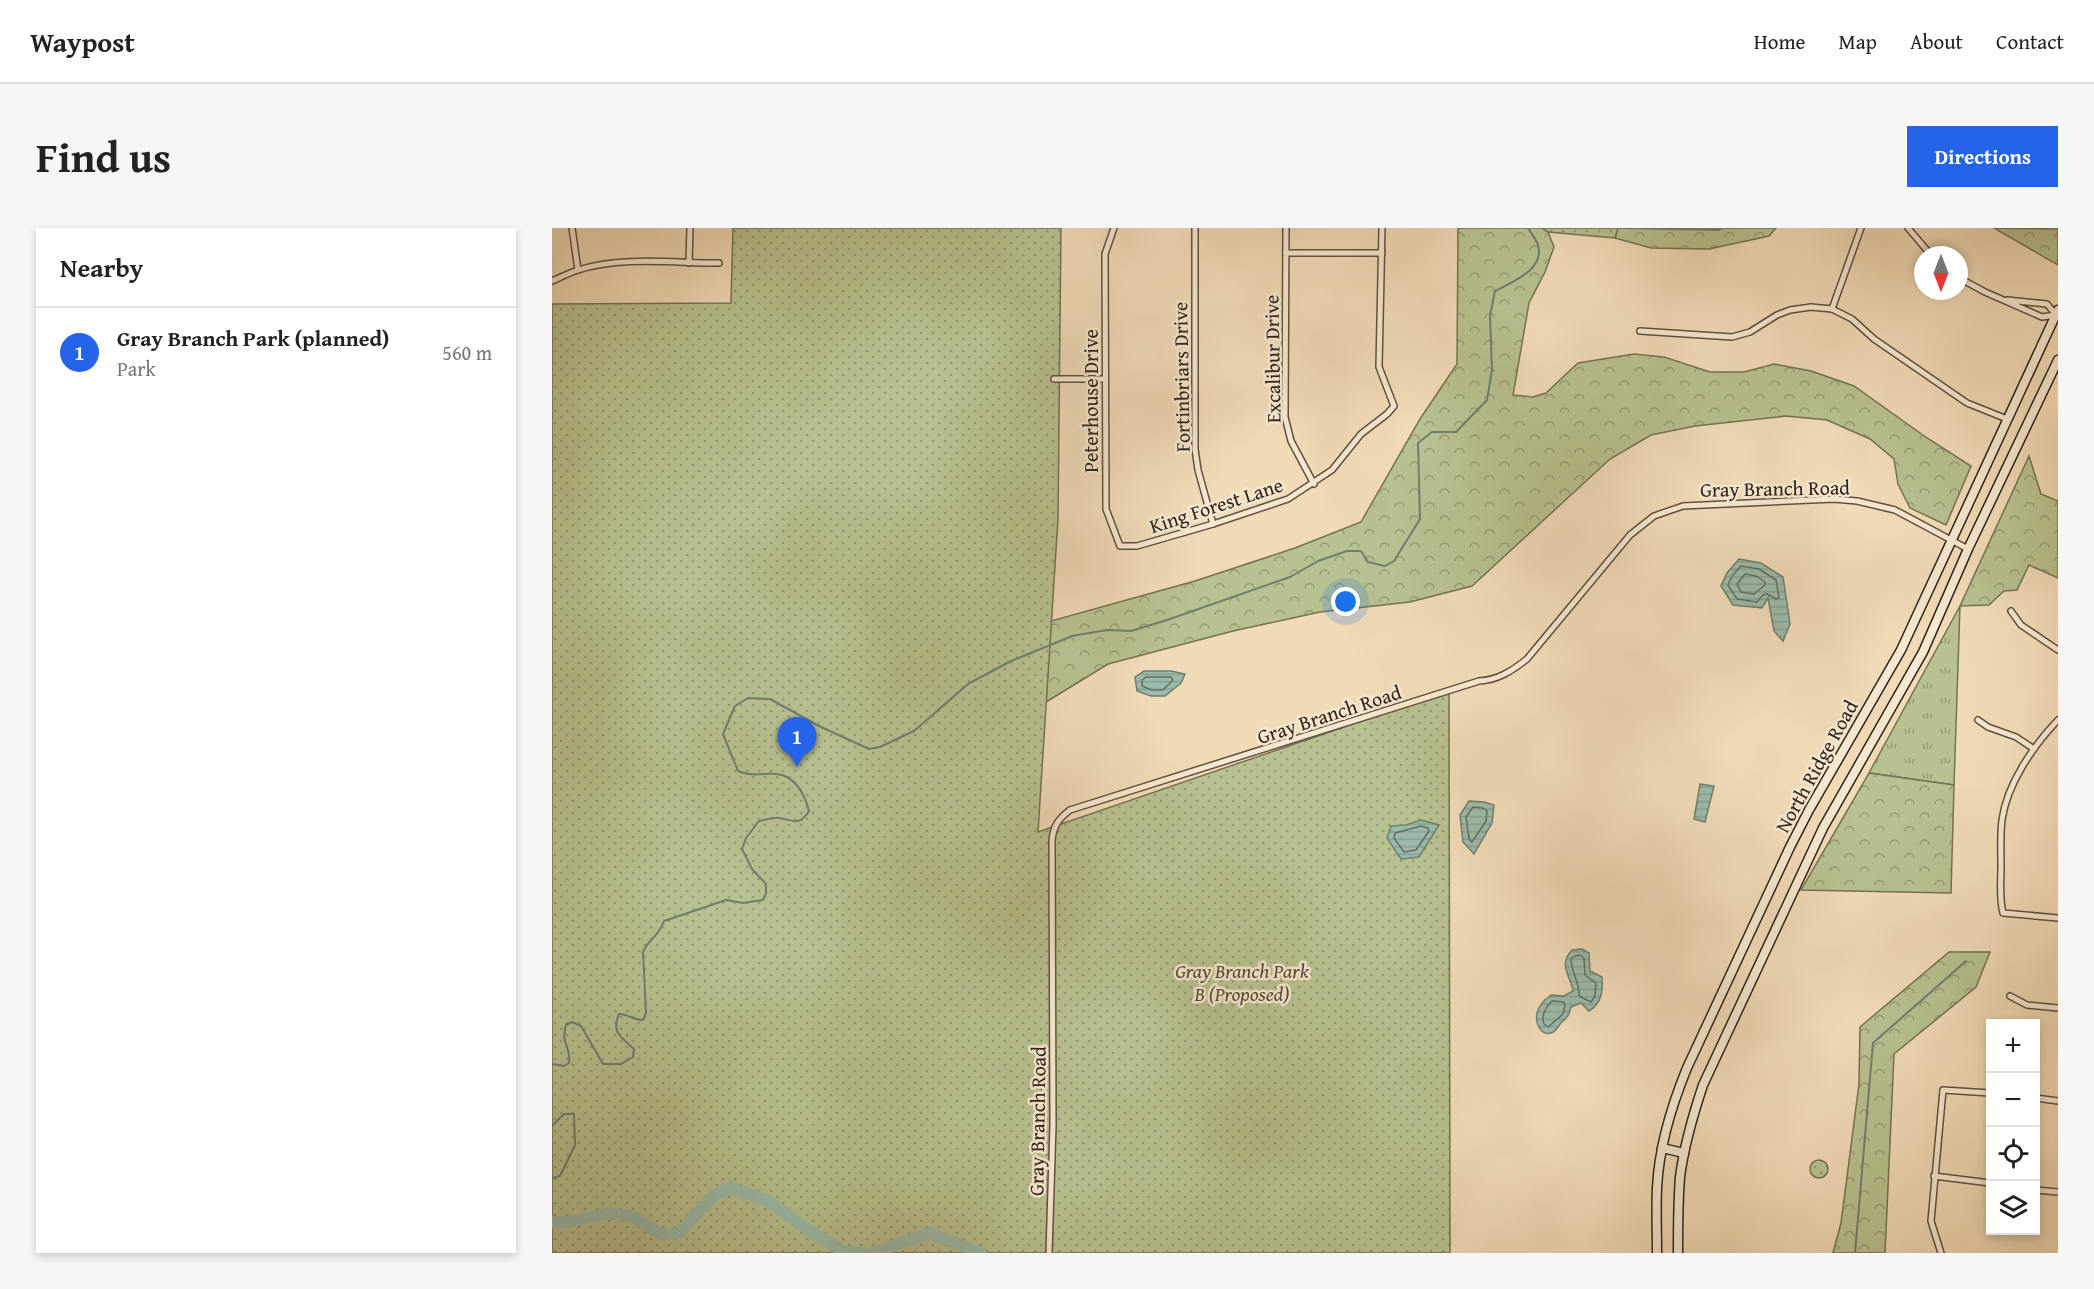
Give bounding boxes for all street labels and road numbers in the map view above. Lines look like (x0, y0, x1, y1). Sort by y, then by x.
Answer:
street label: Excalibur Drive (1256, 294, 1288, 424)
street label: Fortinbriars Drive (1165, 302, 1197, 452)
street label: Peterhouse Drive (1076, 329, 1105, 473)
street label: King Forest Lane (1146, 470, 1286, 540)
street label: Gray Branch Road (1700, 472, 1850, 504)
street label: Gray Branch Road (1253, 677, 1405, 751)
street label: North Ridge Road (1768, 694, 1865, 838)
street label: Gray Branch Road (1021, 1046, 1053, 1196)

